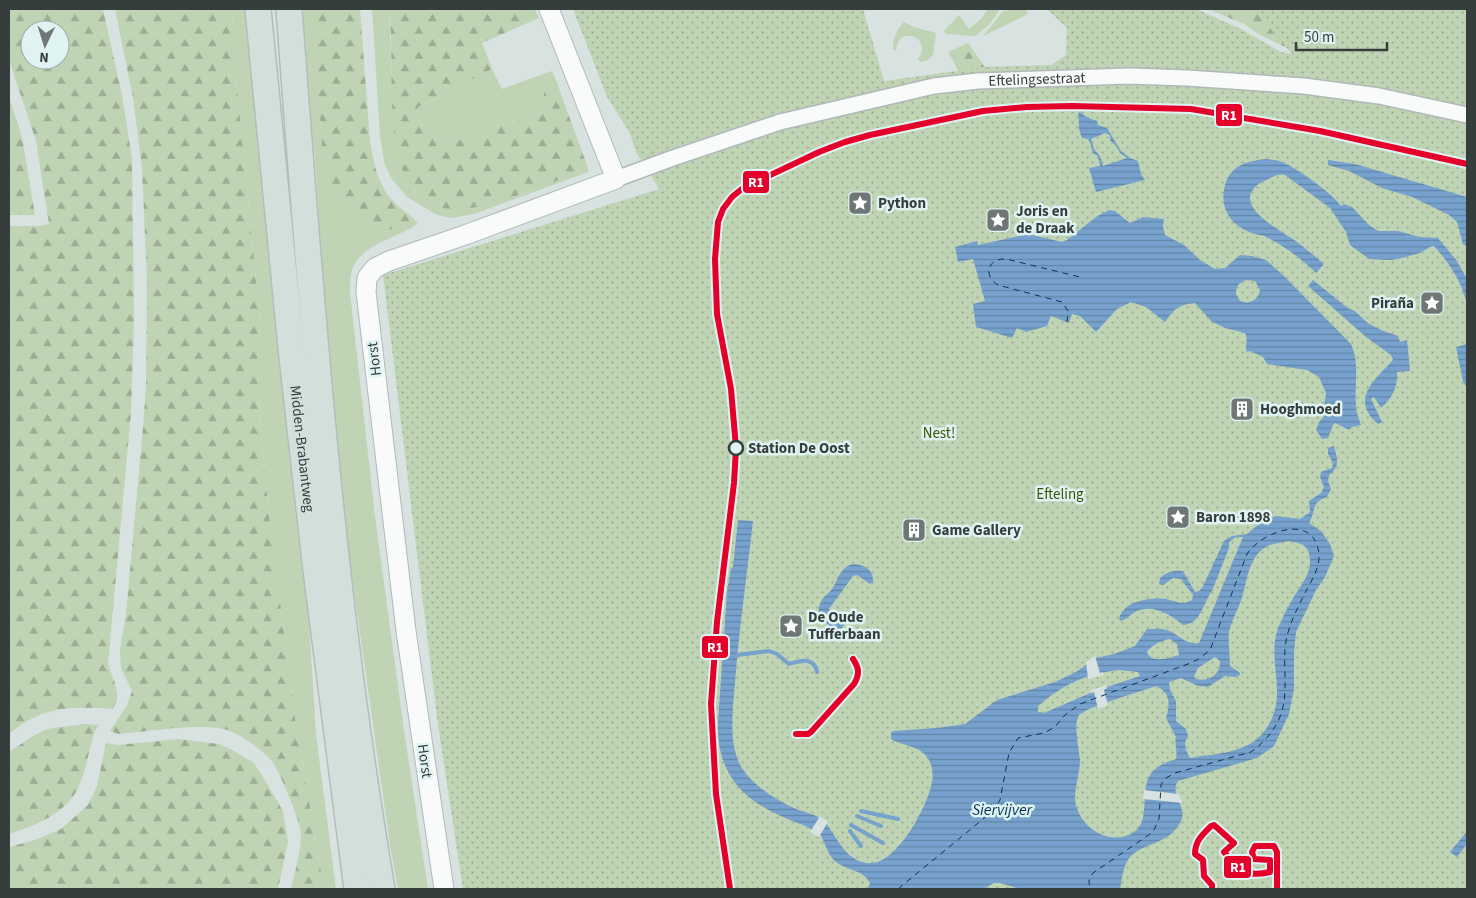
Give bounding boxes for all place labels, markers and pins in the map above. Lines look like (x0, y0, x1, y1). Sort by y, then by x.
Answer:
place icon: Python (847, 190, 873, 216)
place label: Python (878, 193, 926, 214)
place label: Joris en de Draak (1016, 201, 1075, 239)
place icon: Joris en de Draak (985, 207, 1011, 233)
place icon: Piraña (1419, 290, 1445, 316)
place label: Piraña (1371, 293, 1414, 314)
building icon: Hooghmoed (1229, 396, 1255, 422)
place label: Hooghmoed (1260, 399, 1341, 420)
place label: Station De Oost (748, 438, 850, 459)
marker: Station De Oost (728, 440, 744, 456)
place icon: Baron 1898 (1165, 504, 1191, 530)
place label: Baron 1898 (1196, 507, 1270, 528)
building icon: Game Gallery (901, 517, 927, 543)
place label: Game Gallery (932, 520, 1021, 541)
place label: De Oude Tufferbaan (808, 607, 881, 645)
place icon: De Oude Tufferbaan (778, 613, 804, 639)

